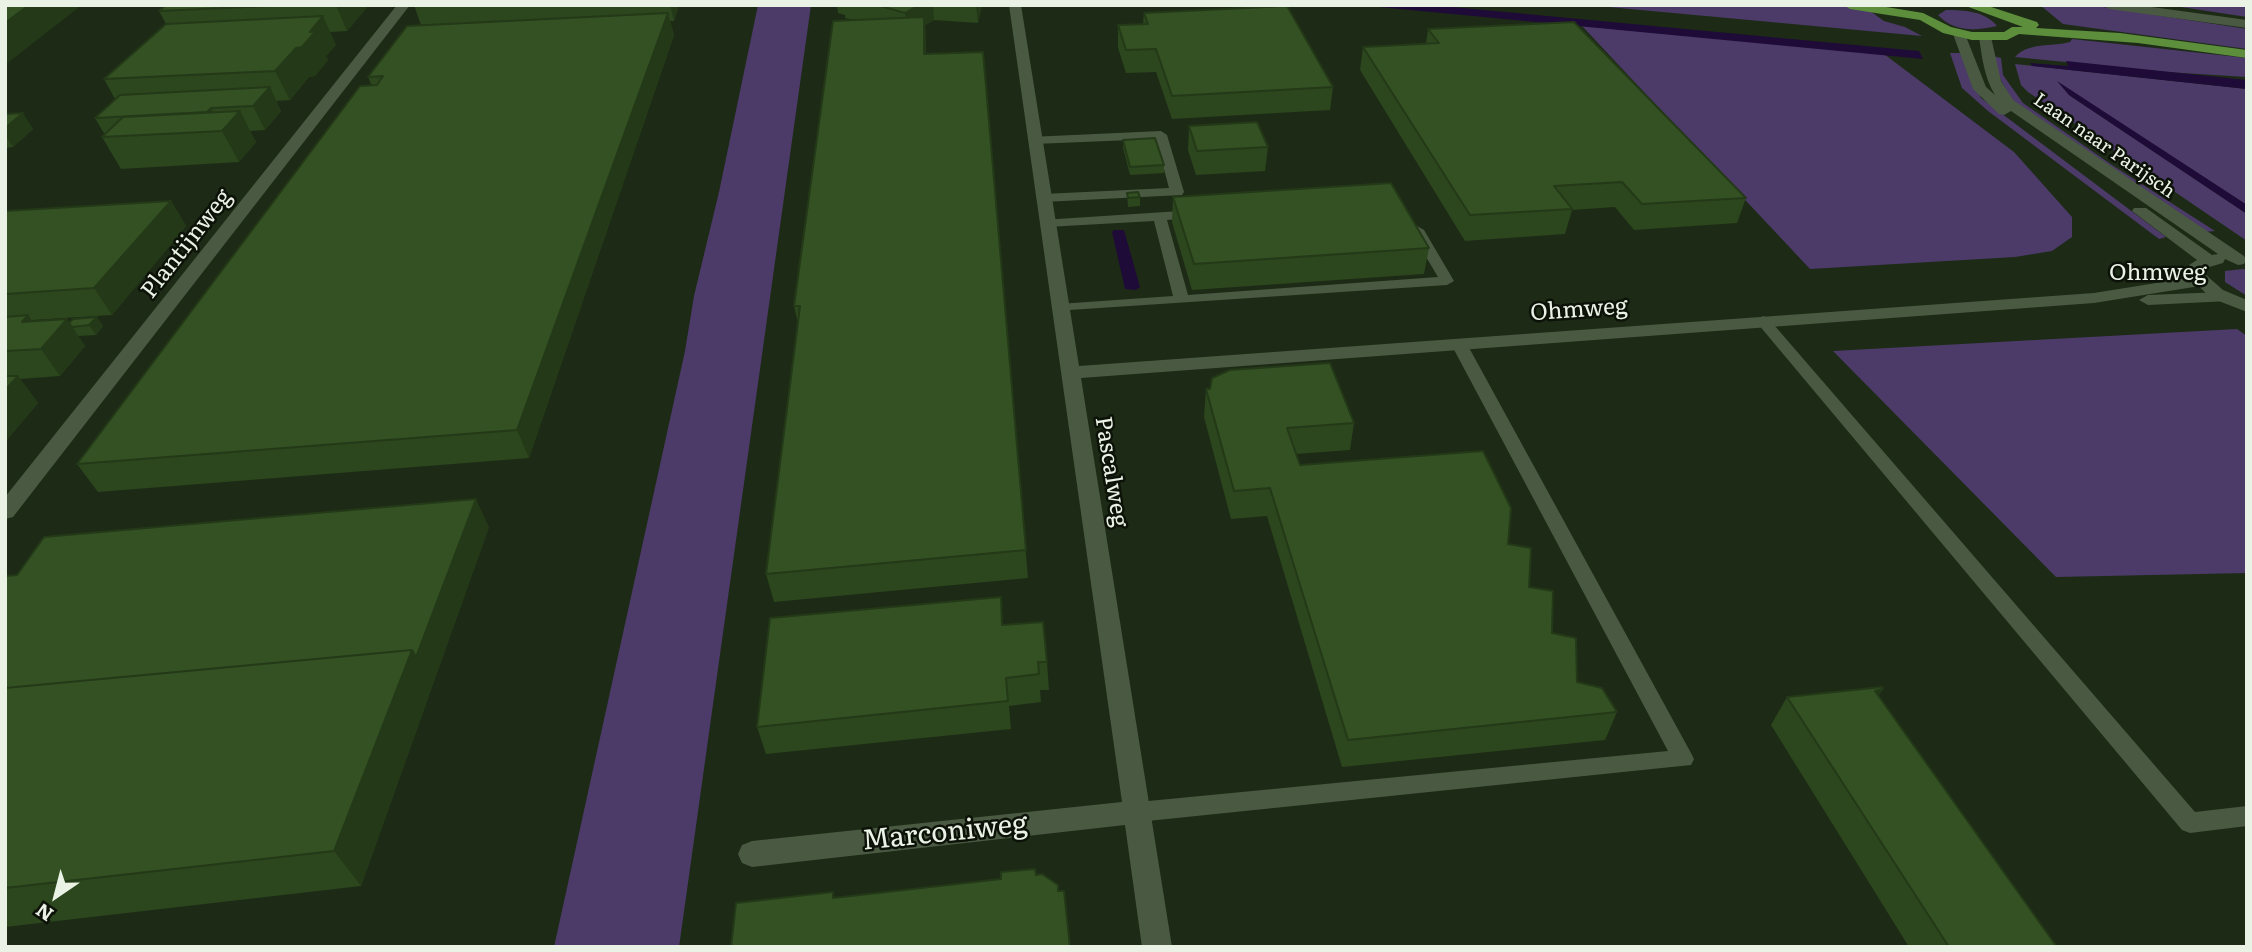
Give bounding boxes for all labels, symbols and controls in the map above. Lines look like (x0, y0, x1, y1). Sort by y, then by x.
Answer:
street label: Laan naar Parijsch (2029, 89, 2179, 203)
street label: Plantijnweg (136, 184, 238, 304)
street label: Ohmweg (2109, 259, 2207, 287)
street label: Ohmweg (1529, 293, 1629, 327)
street label: Pascalweg (1089, 415, 1133, 529)
street label: Marconiweg (861, 808, 1029, 858)
north arrow (21, 861, 91, 931)
text: N (29, 897, 59, 929)

